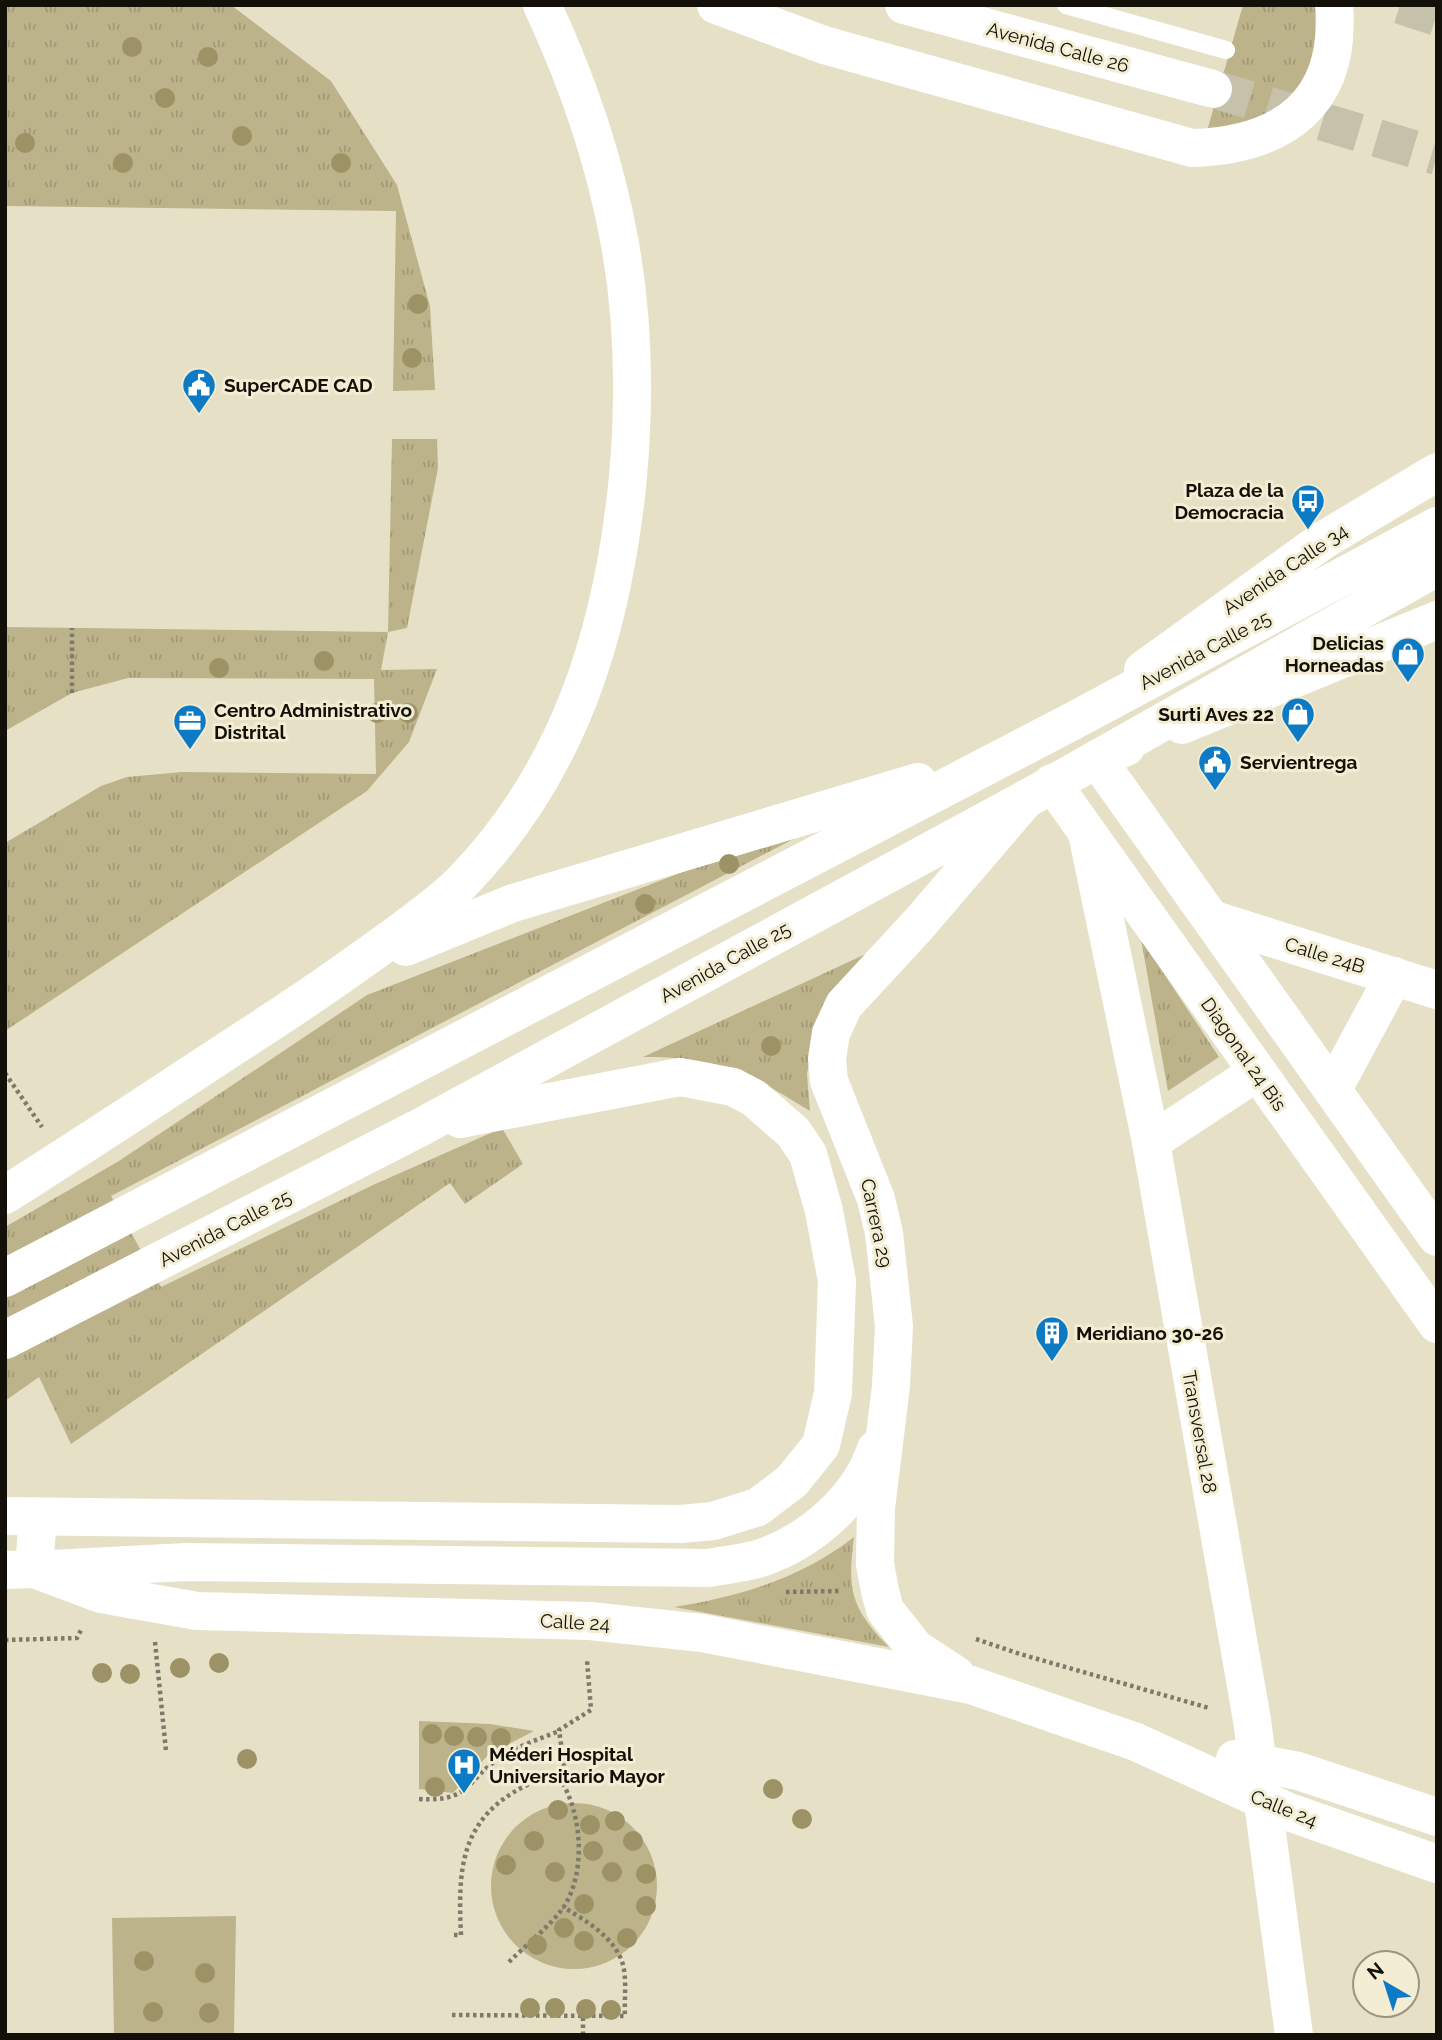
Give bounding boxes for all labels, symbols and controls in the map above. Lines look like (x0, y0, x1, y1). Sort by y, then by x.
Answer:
street label: Avenida Calle 26 (984, 17, 1132, 77)
public building icon: SuperCADE CAD (180, 366, 218, 415)
place label: SuperCADE CAD (224, 374, 373, 396)
place label: Plaza de la Democracia (1174, 479, 1284, 523)
bus stop icon: Plaza de la Democracia (1289, 482, 1327, 531)
street label: Avenida Calle 34 (1218, 519, 1352, 619)
street label: Avenida Calle 25 (1136, 606, 1274, 694)
place label: Delicias Horneadas (1285, 632, 1384, 676)
shop icon: Delicias Horneadas (1389, 635, 1427, 684)
shop icon: Surti Aves 22 (1279, 695, 1317, 744)
place label: Centro Administrativo Distrital (214, 699, 412, 743)
office icon: Centro Administrativo Distrital (171, 702, 209, 751)
place label: Surti Aves 22 (1158, 703, 1274, 725)
public building icon: Servientrega (1196, 743, 1234, 792)
place label: Servientrega (1240, 751, 1357, 773)
street label: Avenida Calle 25 (656, 917, 794, 1007)
street label: Calle 24B (1282, 932, 1368, 978)
street label: Diagonal 24 Bis (1197, 993, 1291, 1115)
street label: Carrera 29 (857, 1176, 897, 1270)
street label: Avenida Calle 25 (155, 1185, 295, 1271)
building icon: Meridiano 30-26 (1033, 1314, 1071, 1363)
place label: Meridiano 30-26 (1076, 1322, 1224, 1344)
street label: Transversal 28 (1178, 1369, 1222, 1495)
street label: Calle 24 (539, 1609, 611, 1635)
place label: Méderi Hospital Universitario Mayor (489, 1743, 665, 1787)
hospital icon: Méderi Hospital Universitario Mayor (445, 1746, 483, 1795)
street label: Calle 24 (1247, 1785, 1321, 1831)
north arrow (1351, 1949, 1421, 2019)
text: N (1363, 1958, 1388, 1984)

